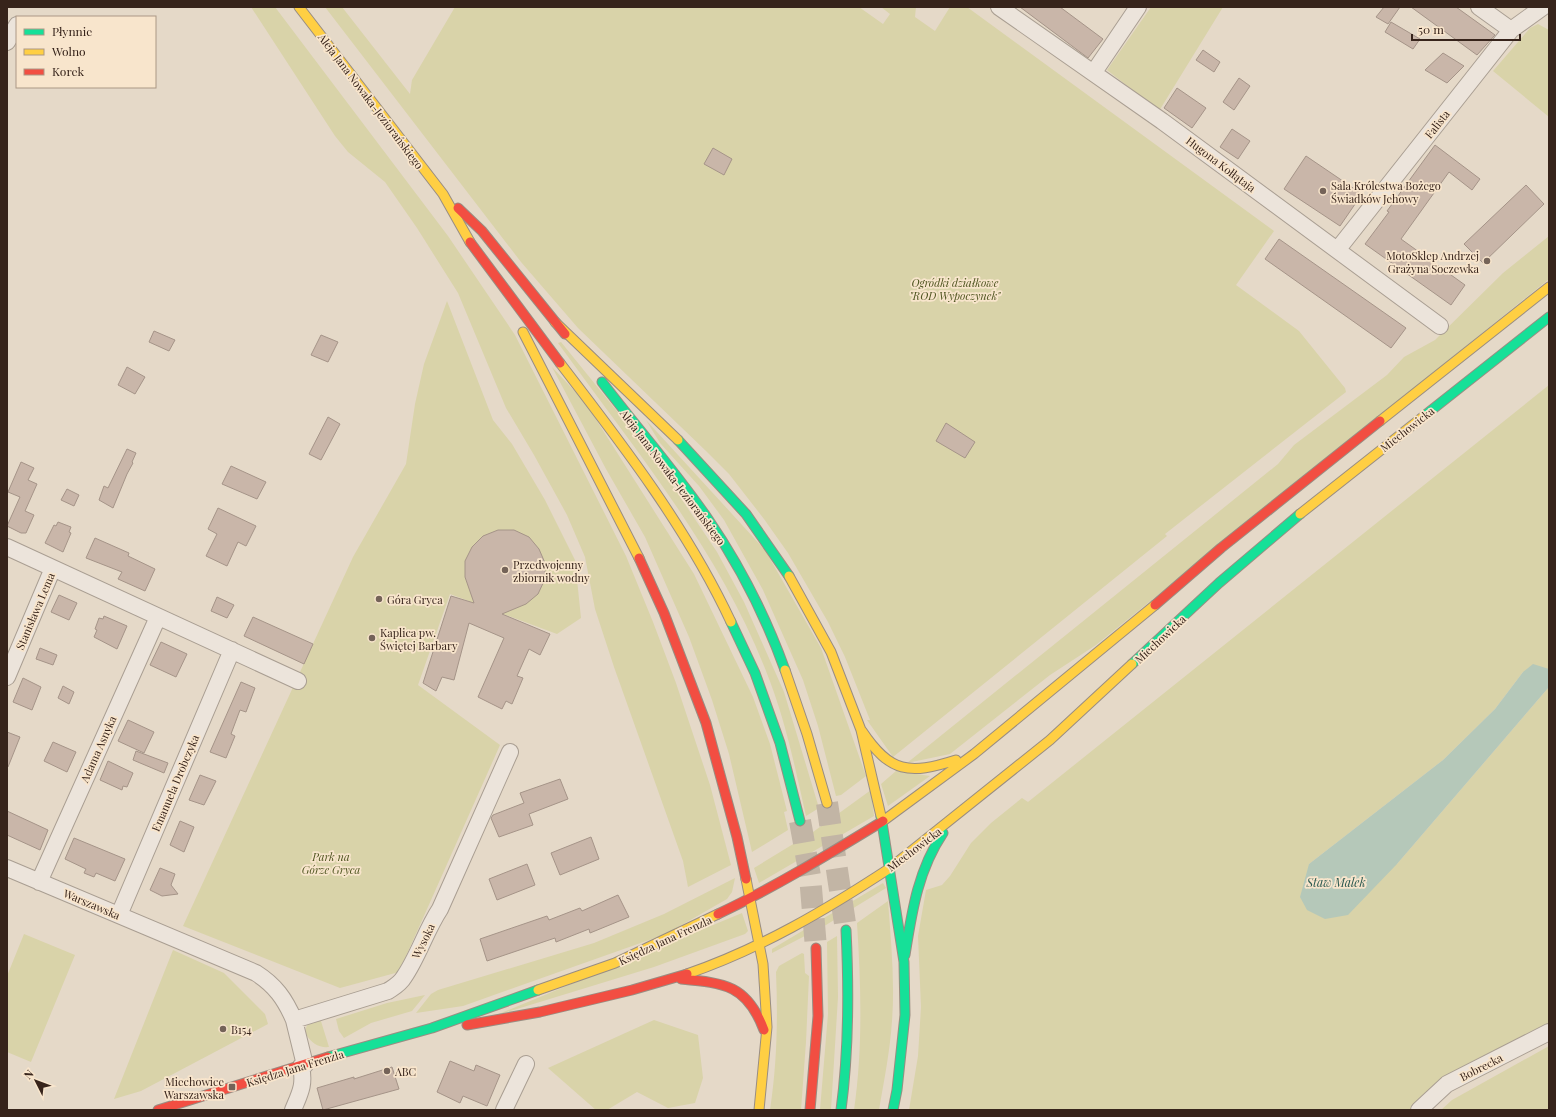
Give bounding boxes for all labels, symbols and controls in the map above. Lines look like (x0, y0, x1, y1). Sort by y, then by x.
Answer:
legend (16, 16, 156, 88)
scale bar (1412, 16, 1520, 42)
text: 50 m (1418, 21, 1444, 37)
text: Płynnie (52, 23, 92, 39)
street label: Aleja Jana Nowaka-Jeziorańskiego (314, 29, 427, 172)
text: Wolno (51, 43, 86, 59)
text: Korek (52, 63, 85, 79)
street label: Falista (1421, 106, 1453, 141)
street label: Hugona Kołłątaja (1183, 133, 1259, 195)
place label: Sala Królestwa Bożego Świadków Jehowy (1331, 178, 1441, 206)
marker: Sala Królestwa Bożego Świadków Jehowy (1318, 186, 1328, 196)
place label: MotoSklep Andrzej Grażyna Soczewka (1386, 248, 1480, 276)
marker: MotoSklep Andrzej Grażyna Soczewka (1482, 256, 1492, 266)
park label: Ogródki działkowe "ROD Wypoczynek" (910, 275, 1001, 303)
street label: Miechowicka (1377, 403, 1437, 455)
street label: Aleja Jana Nowaka-Jeziorańskiego (616, 405, 729, 548)
place label: Przedwojenny zbiornik wodny (513, 557, 590, 585)
marker: Przedwojenny zbiornik wodny (500, 565, 510, 575)
street label: Stanisława Lema (12, 570, 58, 652)
place label: Góra Gryca (387, 592, 443, 607)
marker: Góra Gryca (374, 594, 384, 604)
street label: Miechowicka (1131, 611, 1189, 667)
place label: Kaplica pw. Świętej Barbary (380, 625, 458, 653)
marker: Kaplica pw. Świętej Barbary (367, 633, 377, 643)
street label: Adama Asnyka (76, 713, 120, 786)
street label: Emanuela Drobczyka (148, 732, 202, 834)
street label: Miechowicka (884, 823, 945, 874)
park label: Park na Górze Gryca (302, 849, 360, 877)
water label: Staw Malek (1305, 874, 1366, 890)
street label: Warszawska (60, 885, 123, 923)
street label: Księdza Jana Frenzla (616, 912, 714, 968)
street label: Wysoka (408, 920, 438, 962)
place label: B154 (231, 1022, 252, 1037)
marker: B154 (218, 1024, 228, 1034)
street label: Księdza Jana Frenzla (244, 1046, 346, 1090)
street label: Bobrecka (1457, 1050, 1505, 1084)
north arrow (16, 1061, 56, 1101)
place label: ABC (394, 1064, 416, 1079)
text: N (20, 1066, 36, 1082)
marker: ABC (382, 1066, 392, 1076)
place label: Miechowice Warszawska (163, 1074, 225, 1102)
marker: Miechowice Warszawska (227, 1082, 237, 1092)

